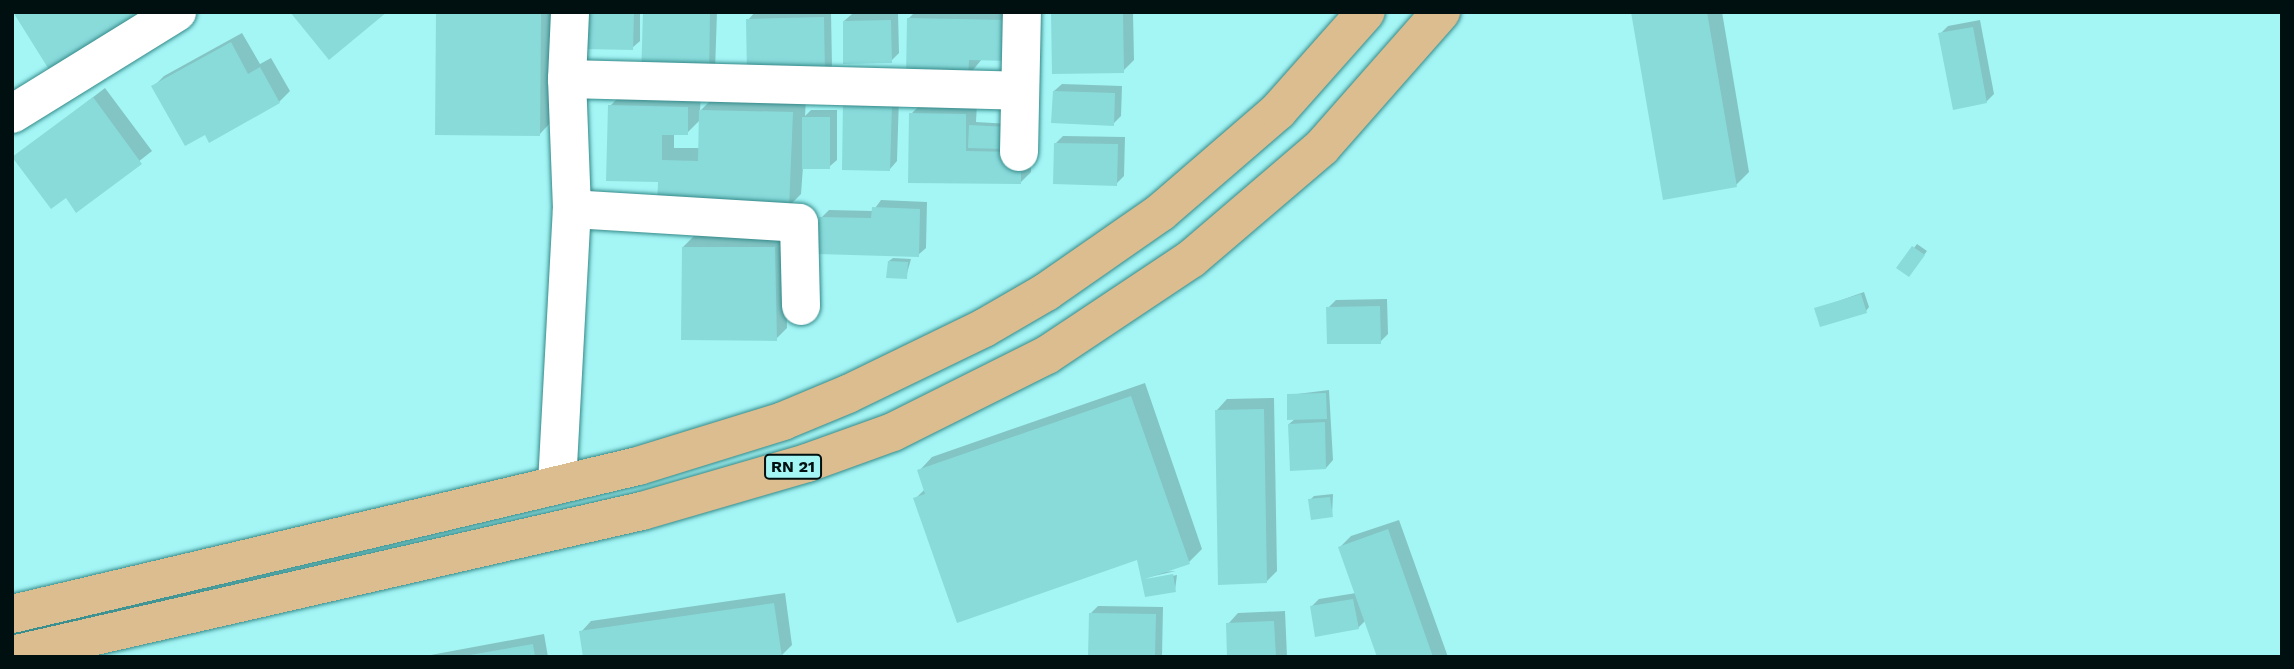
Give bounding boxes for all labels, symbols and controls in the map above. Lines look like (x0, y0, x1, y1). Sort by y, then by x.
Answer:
road number: RN 21 (763, 454, 823, 480)

